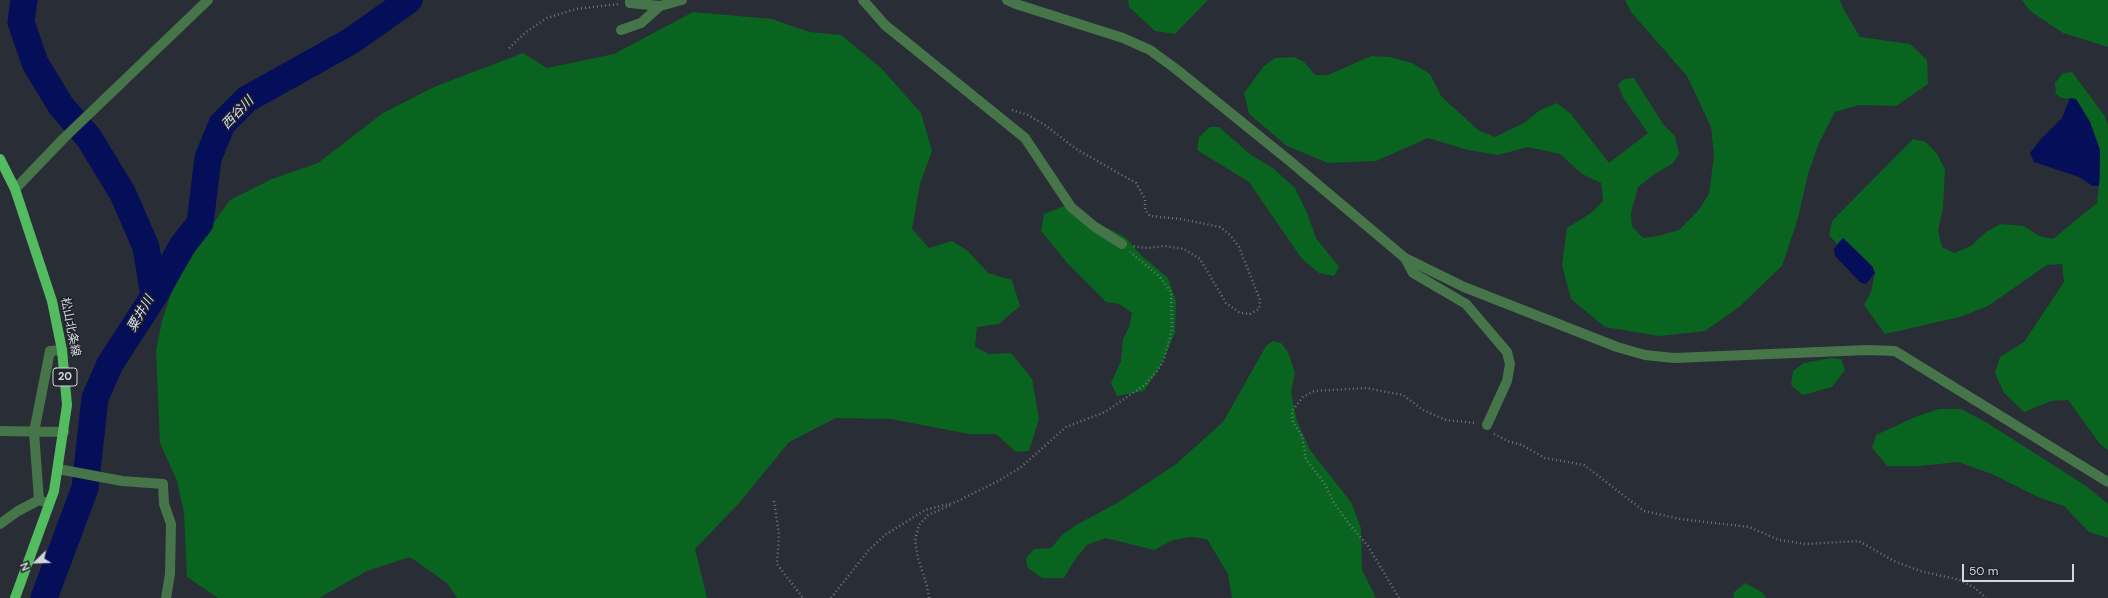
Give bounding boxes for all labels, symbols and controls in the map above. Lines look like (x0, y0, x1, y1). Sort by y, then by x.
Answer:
water label: 西谷川 (219, 94, 257, 132)
water label: 粟井川 (124, 293, 158, 335)
street label: 松山北条線 (57, 296, 83, 358)
road number: 20 (53, 368, 77, 386)
north arrow (16, 542, 56, 582)
scale bar (1964, 556, 2076, 582)
text: N (17, 560, 33, 573)
text: 50 m (1969, 563, 1998, 579)

